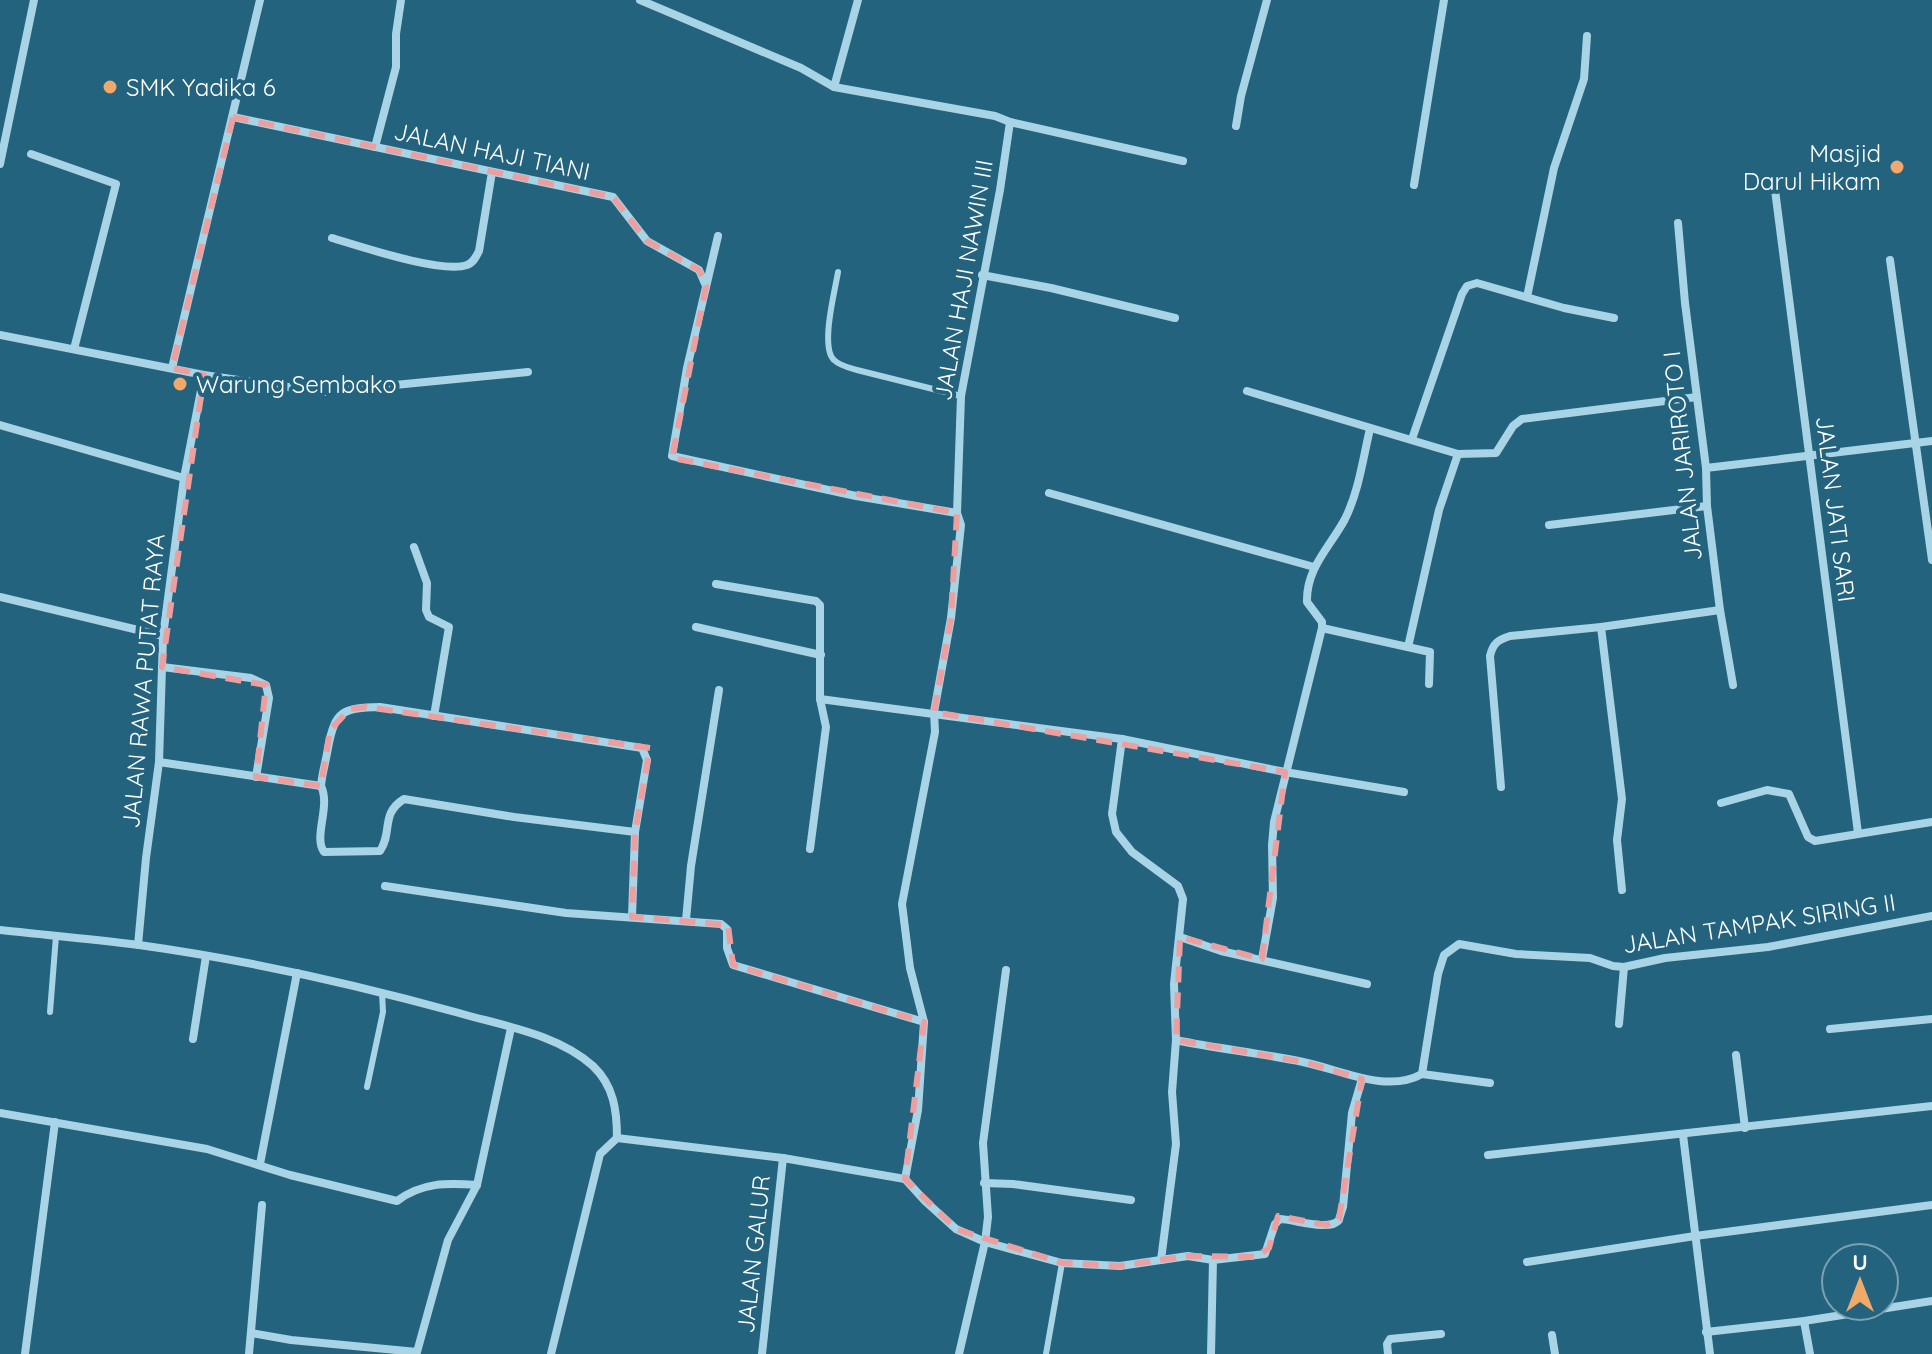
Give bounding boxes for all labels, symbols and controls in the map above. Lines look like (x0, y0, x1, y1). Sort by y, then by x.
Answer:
place label: SMK Yadika 6 (126, 72, 276, 102)
marker: SMK Yadika 6 (101, 78, 119, 96)
street label: JALAN HAJI TIANI (391, 116, 593, 186)
place label: Masjid Darul Hikam (1743, 138, 1881, 196)
street label: JALAN HAJI NAWIN III (927, 157, 999, 403)
marker: Masjid Darul Hikam (1888, 158, 1906, 176)
street label: JALAN JARIROTO I (1656, 350, 1708, 562)
place label: Warung Sembako (196, 369, 397, 399)
marker: Warung Sembako (171, 375, 189, 393)
street label: JALAN JATI SARI (1810, 414, 1862, 604)
street label: JALAN RAWA PUTAT RAYA (115, 532, 171, 830)
street label: JALAN TAMPAK SIRING II (1620, 887, 1898, 959)
street label: JALAN GALUR (730, 1173, 776, 1335)
north arrow (1820, 1242, 1900, 1322)
text: U (1852, 1248, 1868, 1276)

